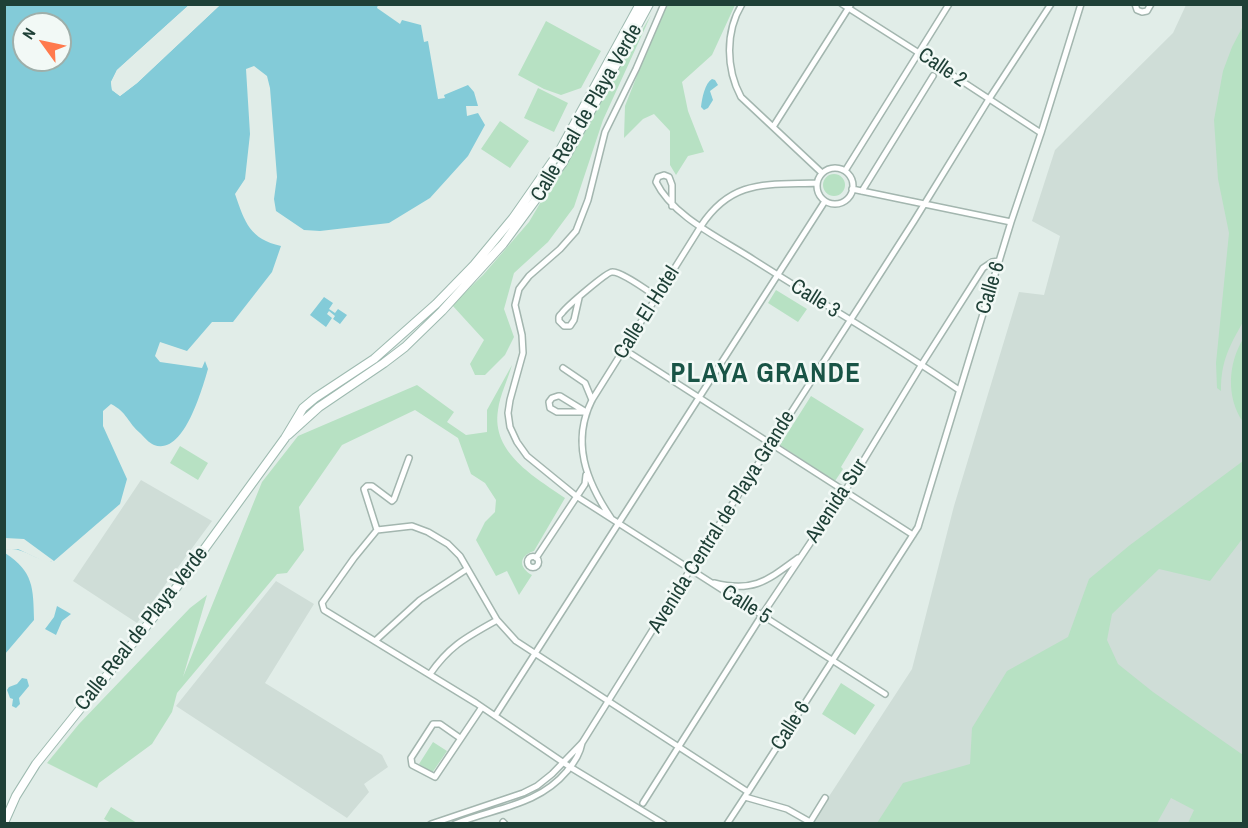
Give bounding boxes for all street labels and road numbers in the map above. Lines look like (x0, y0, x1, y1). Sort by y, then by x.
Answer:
street label: Calle Real de Playa Verde (526, 20, 648, 206)
street label: Calle 2 (913, 43, 971, 93)
street label: Calle 6 (971, 259, 1011, 317)
street label: Calle El Hotel (609, 262, 685, 364)
street label: Calle 3 (786, 274, 844, 324)
street label: Avenida Central de Playa Grande (643, 406, 801, 638)
street label: Avenida Sur (801, 455, 873, 547)
street label: Calle Real de Playa Verde (70, 542, 214, 716)
street label: Calle 5 (717, 580, 775, 630)
street label: Calle 6 (766, 697, 816, 755)

